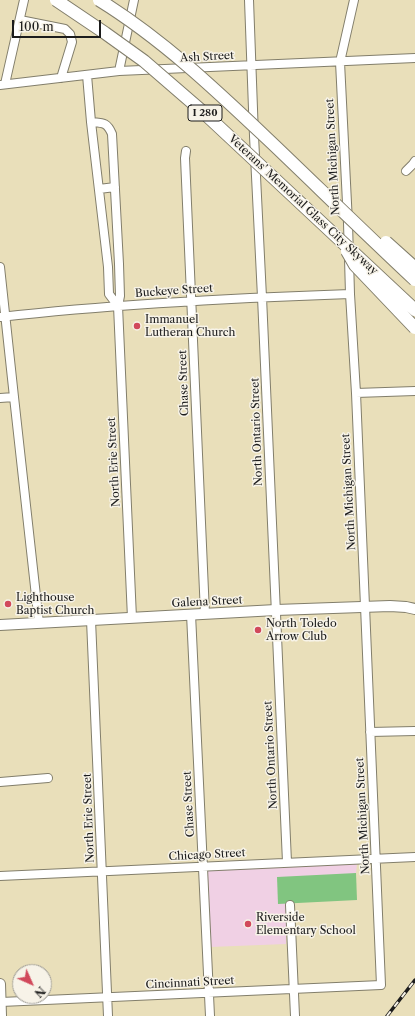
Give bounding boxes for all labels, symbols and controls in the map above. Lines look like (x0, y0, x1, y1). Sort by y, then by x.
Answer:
scale bar (14, 12, 103, 38)
text: 100 m (19, 19, 54, 34)
street label: Ash Street (180, 49, 234, 65)
street label: North Michigan Street (323, 98, 343, 216)
road number: I 280 (188, 105, 222, 121)
street label: Veterans' Memorial Glass City Skyway (226, 132, 380, 278)
street label: Buckeye Street (135, 282, 213, 300)
place label: Immanuel Lutheran Church (145, 313, 235, 339)
marker: Immanuel Lutheran Church (132, 321, 142, 331)
street label: Chase Street (176, 350, 192, 416)
street label: North Ontario Street (249, 378, 265, 486)
street label: North Erie Street (105, 417, 123, 507)
street label: North Michigan Street (339, 433, 359, 551)
place label: Lighthouse Baptist Church (16, 591, 94, 617)
street label: Galena Street (171, 594, 243, 610)
marker: Lighthouse Baptist Church (3, 599, 13, 609)
place label: North Toledo Arrow Club (266, 617, 337, 643)
marker: North Toledo Arrow Club (253, 625, 263, 635)
street label: North Ontario Street (262, 701, 280, 809)
street label: North Michigan Street (353, 757, 373, 875)
street label: Chase Street (181, 771, 197, 837)
street label: North Erie Street (81, 773, 97, 863)
street label: Chicago Street (168, 846, 246, 864)
place label: Riverside Elementary School (256, 911, 356, 937)
marker: Riverside Elementary School (243, 919, 253, 929)
north arrow (12, 964, 52, 1004)
street label: Cincinnati Street (145, 974, 235, 992)
text: N (31, 983, 48, 1000)

